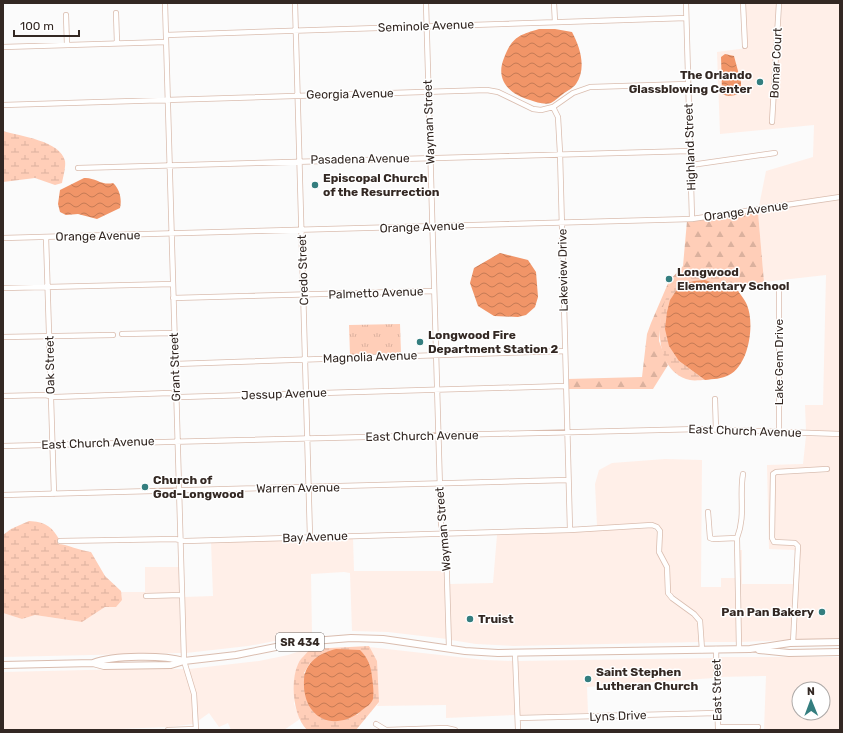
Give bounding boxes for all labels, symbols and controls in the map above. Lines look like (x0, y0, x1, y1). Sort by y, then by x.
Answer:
scale bar (14, 12, 79, 38)
street label: Seminole Avenue (378, 17, 475, 35)
text: 100 m (20, 19, 54, 33)
street label: Bomar Court (767, 27, 785, 99)
place label: The Orlando Glassblowing Center (629, 68, 753, 96)
marker: The Orlando Glassblowing Center (755, 77, 765, 87)
street label: Wayman Street (421, 79, 437, 165)
street label: Georgia Avenue (306, 86, 394, 102)
street label: Highland Street (681, 103, 699, 191)
street label: Pasadena Avenue (310, 151, 410, 167)
place label: Episcopal Church of the Resurrection (323, 171, 440, 199)
marker: Episcopal Church of the Resurrection (310, 180, 320, 190)
street label: Orange Avenue (703, 198, 789, 224)
street label: Orange Avenue (379, 219, 465, 235)
street label: Orange Avenue (55, 228, 141, 244)
street label: Lakeview Drive (555, 228, 571, 312)
street label: Credo Street (295, 234, 311, 306)
place label: Longwood Elementary School (677, 265, 789, 293)
marker: Longwood Elementary School (664, 274, 674, 284)
street label: Palmetto Avenue (328, 284, 424, 302)
street label: Lake Gem Drive (772, 319, 786, 405)
place label: Longwood Fire Department Station 2 (428, 328, 559, 356)
street label: Grant Street (167, 332, 183, 402)
street label: Oak Street (42, 335, 58, 394)
marker: Longwood Fire Department Station 2 (415, 337, 425, 347)
street label: Magnolia Avenue (322, 348, 418, 366)
street label: Jessup Avenue (241, 386, 327, 402)
street label: East Church Avenue (688, 422, 802, 440)
street label: East Church Avenue (365, 428, 479, 444)
street label: East Church Avenue (41, 434, 155, 452)
place label: Church of God-Longwood (153, 473, 244, 501)
street label: Warren Avenue (256, 480, 340, 496)
marker: Church of God-Longwood (140, 482, 150, 492)
street label: Wayman Street (432, 486, 454, 572)
street label: Bay Avenue (282, 529, 348, 545)
place label: Pan Pan Bakery (721, 605, 814, 619)
marker: Pan Pan Bakery (817, 607, 827, 617)
place label: Truist (478, 612, 514, 626)
marker: Truist (465, 614, 475, 624)
road number: SR 434 (276, 633, 324, 651)
street label: East Street (709, 658, 725, 721)
place label: Saint Stephen Lutheran Church (596, 665, 698, 693)
marker: Saint Stephen Lutheran Church (583, 674, 593, 684)
north arrow (791, 681, 831, 721)
text: N (807, 685, 815, 698)
street label: Lyns Drive (589, 708, 647, 724)

